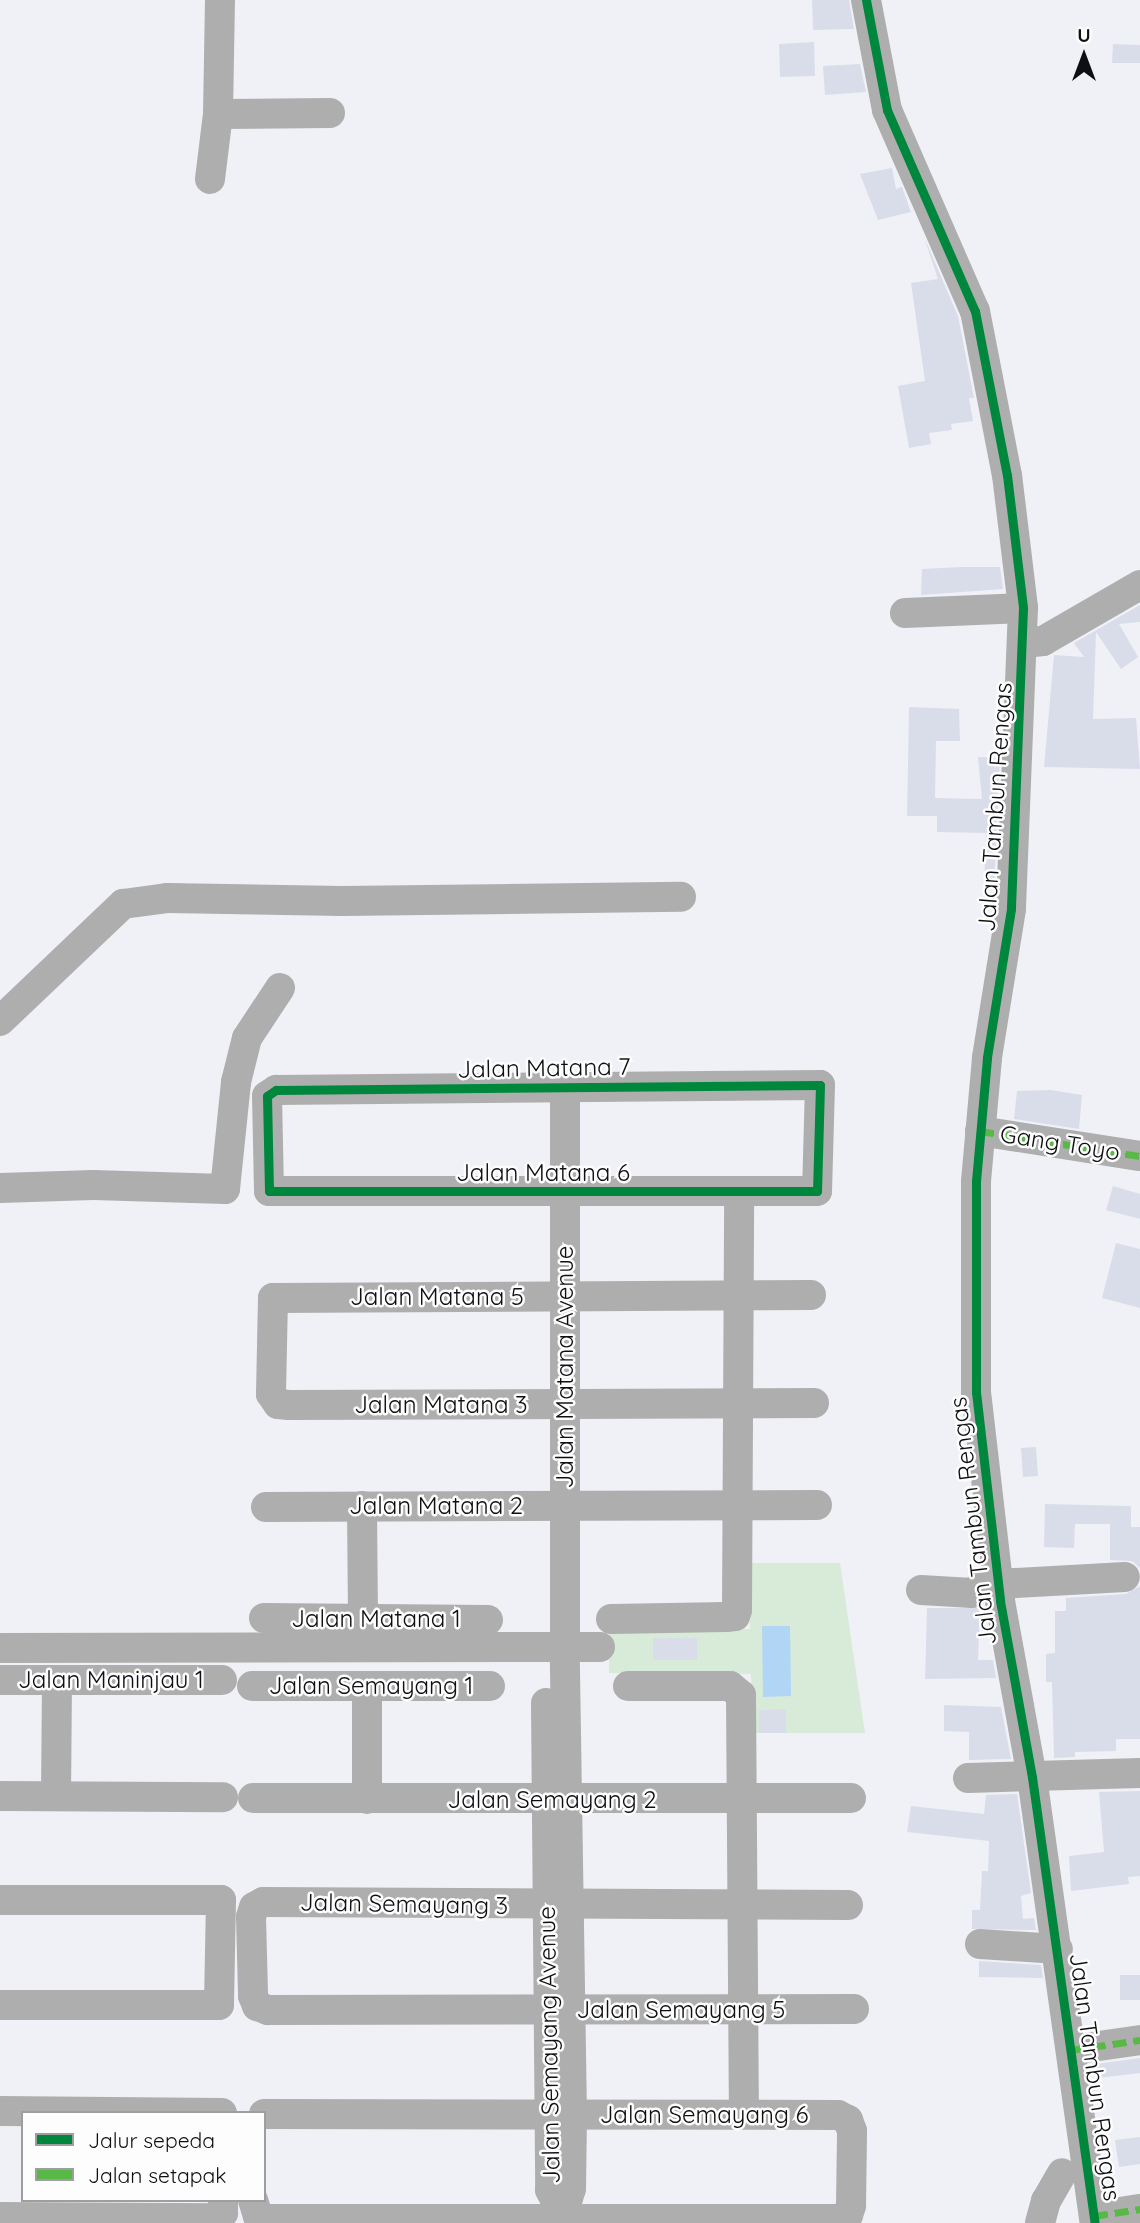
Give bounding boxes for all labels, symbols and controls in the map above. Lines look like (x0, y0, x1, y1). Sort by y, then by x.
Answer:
north arrow (1049, 21, 1119, 91)
text: U (1077, 23, 1091, 47)
street label: Jalan Tambun Rengas (972, 681, 1018, 933)
street label: Jalan Matana 7 (457, 1052, 631, 1084)
street label: Gang Toyo (998, 1119, 1122, 1167)
street label: Jalan Matana 6 (456, 1159, 630, 1187)
street label: Jalan Matana Avenue (551, 1246, 579, 1488)
street label: Jalan Matana 5 (350, 1283, 524, 1311)
street label: Jalan Matana 3 (354, 1391, 528, 1419)
street label: Jalan Tambun Rengas (943, 1395, 1003, 1647)
street label: Jalan Matana 2 (349, 1492, 523, 1520)
street label: Jalan Matana 1 (291, 1605, 461, 1633)
street label: Jalan Maninjau 1 (18, 1666, 204, 1694)
street label: Jalan Semayang 1 (269, 1672, 473, 1700)
street label: Jalan Semayang 2 (447, 1786, 657, 1814)
street label: Jalan Semayang 3 (300, 1888, 508, 1920)
street label: Jalan Semayang Avenue (532, 1906, 566, 2184)
street label: Jalan Tambun Rengas (1063, 1951, 1127, 2203)
street label: Jalan Semayang 5 (577, 1996, 785, 2024)
street label: Jalan Semayang 6 (600, 2101, 808, 2129)
legend (21, 2111, 266, 2202)
text: Jalur sepeda (88, 2127, 215, 2153)
text: Jalan setapak (88, 2162, 226, 2188)

